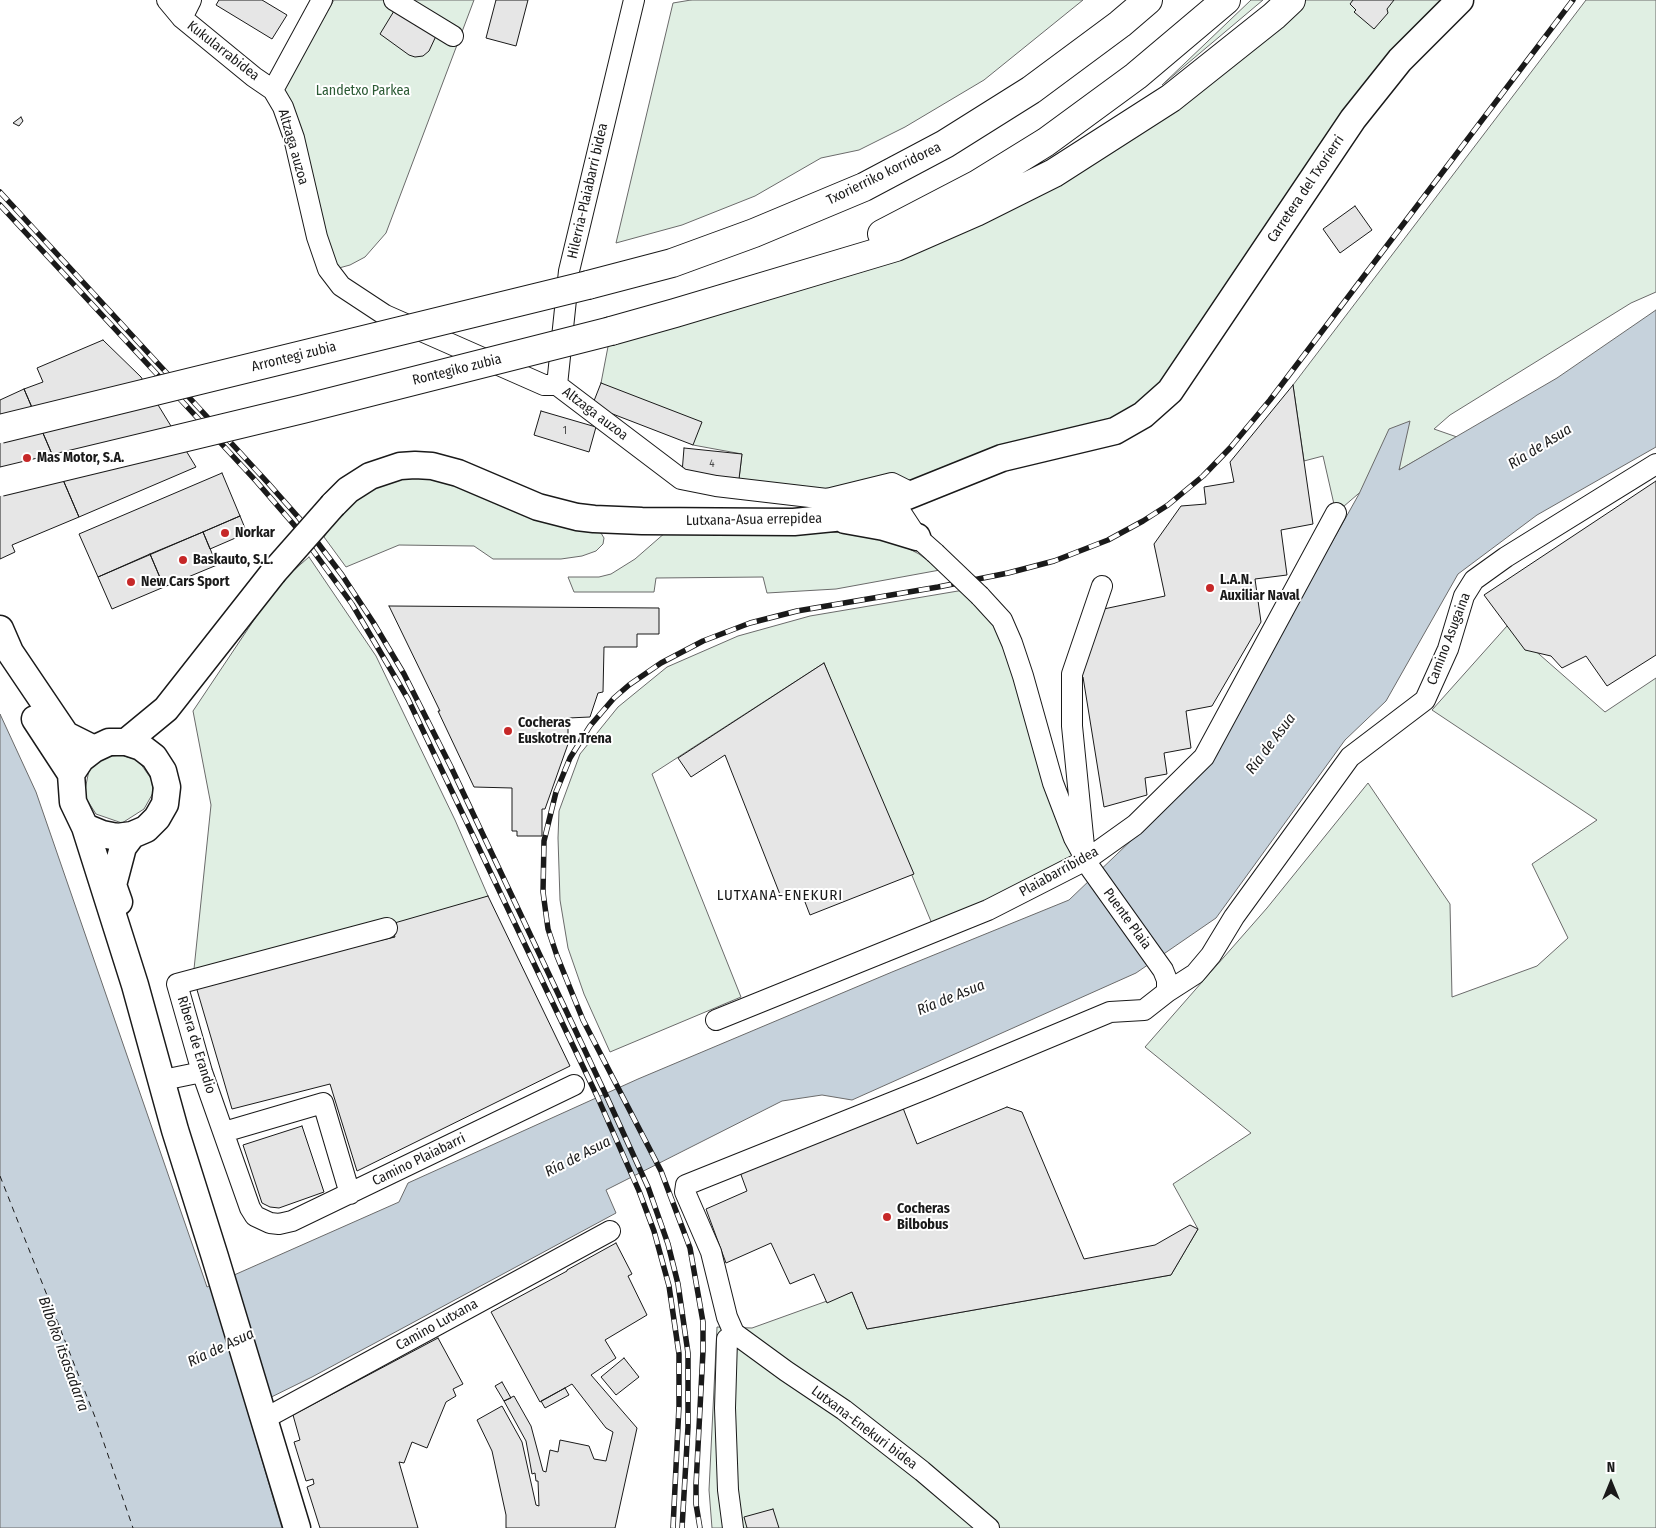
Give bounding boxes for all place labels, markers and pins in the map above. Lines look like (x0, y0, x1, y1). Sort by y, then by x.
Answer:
place label: Mas Motor, S.A. (37, 450, 124, 466)
marker: Mas Motor, S.A. (21, 452, 33, 464)
place label: Norkar (235, 525, 275, 541)
marker: Norkar (219, 527, 231, 539)
place label: Baskauto, S.L. (193, 552, 273, 568)
marker: Baskauto, S.L. (177, 554, 189, 566)
place label: L.A.N. Auxiliar Naval (1220, 572, 1300, 604)
place label: New Cars Sport (141, 574, 230, 590)
marker: New Cars Sport (125, 576, 137, 588)
marker: L.A.N. Auxiliar Naval (1204, 582, 1216, 594)
place label: Cocheras Euskotren Trena (518, 715, 612, 748)
marker: Cocheras Euskotren Trena (502, 725, 514, 737)
place label: Cocheras Bilbobus (897, 1201, 950, 1234)
marker: Cocheras Bilbobus (881, 1211, 893, 1223)

